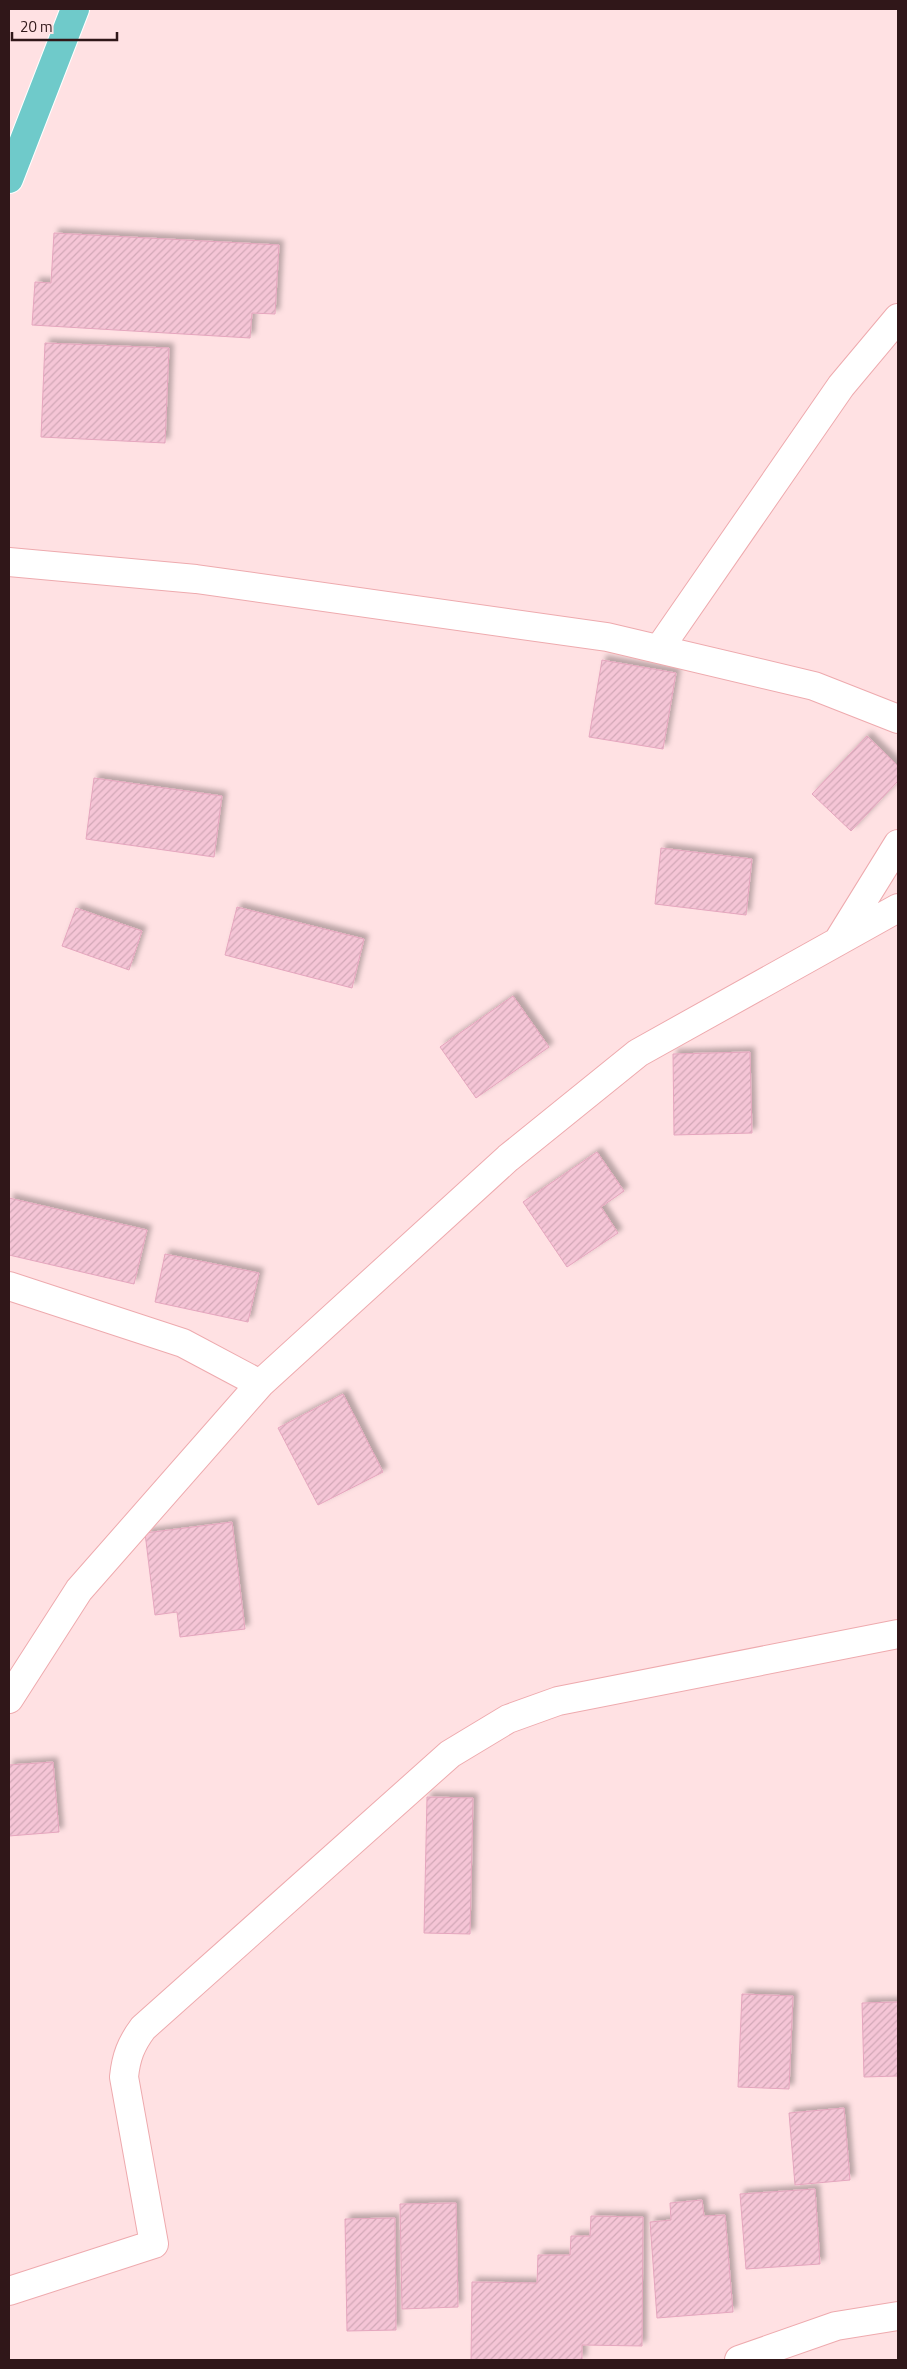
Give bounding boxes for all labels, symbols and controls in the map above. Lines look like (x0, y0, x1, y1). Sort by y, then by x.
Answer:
scale bar (12, 10, 118, 42)
text: 20 m (20, 15, 53, 38)

